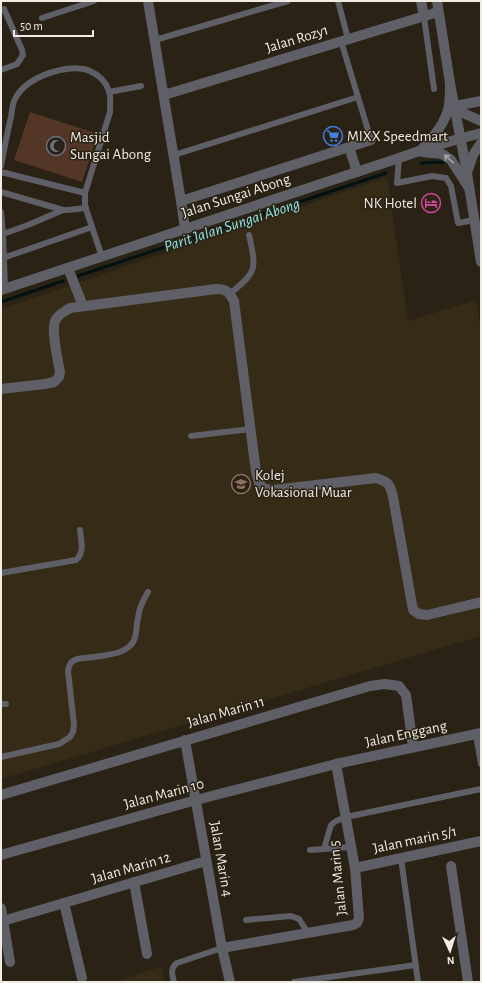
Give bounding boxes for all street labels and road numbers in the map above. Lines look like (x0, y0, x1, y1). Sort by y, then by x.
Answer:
street label: Jalan Rozy1 (264, 22, 330, 56)
street label: Jalan Sungai Abong (180, 171, 293, 221)
street label: Jalan Marin 11 (186, 694, 266, 730)
street label: Jalan Enggang (364, 718, 449, 750)
street label: Jalan Marin 10 (122, 776, 206, 812)
street label: Jalan Marin 4 (207, 820, 235, 898)
street label: Jalan marin 5/1 (372, 824, 458, 856)
street label: Jalan Marin 5 (327, 840, 349, 916)
street label: Jalan Marin 12 (90, 850, 172, 886)

